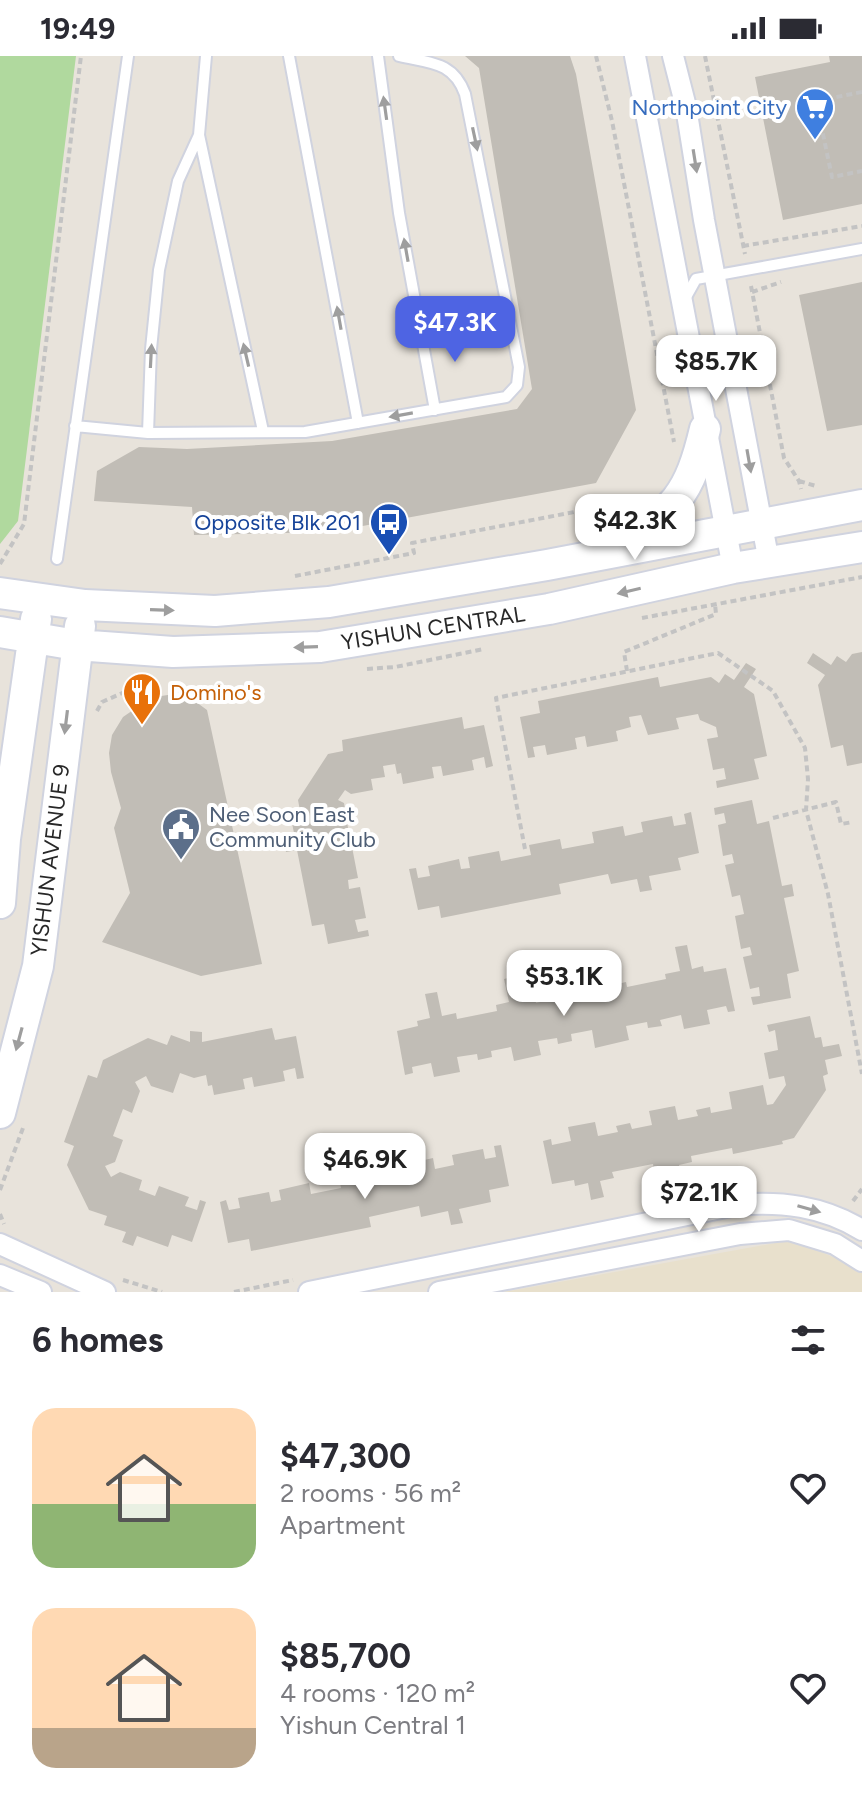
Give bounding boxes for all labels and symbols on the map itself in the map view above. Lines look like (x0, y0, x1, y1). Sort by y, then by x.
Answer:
supermarket icon: Northpoint City (794, 86, 836, 141)
place label: Northpoint City (631, 94, 787, 121)
one-way arrow (378, 95, 391, 120)
one-way arrow (469, 127, 481, 152)
one-way arrow (689, 149, 701, 174)
one-way arrow (399, 237, 411, 262)
pin: $47.3K (390, 296, 520, 364)
one-way arrow (332, 306, 344, 331)
pin: $85.7K (651, 335, 781, 403)
one-way arrow (239, 342, 252, 367)
one-way arrow (145, 343, 158, 368)
one-way arrow (389, 410, 414, 422)
one-way arrow (744, 448, 756, 473)
pin: $42.3K (570, 494, 700, 562)
bus stop icon: Opposite Blk 201 (368, 501, 410, 556)
place label: Opposite Blk 201 (194, 509, 361, 536)
one-way arrow (617, 585, 642, 598)
street label: YISHUN CENTRAL (339, 600, 527, 656)
one-way arrow (150, 603, 175, 616)
one-way arrow (293, 641, 318, 654)
restaurant icon: Domino's (121, 671, 163, 726)
place label: Domino's (170, 679, 261, 706)
one-way arrow (60, 710, 73, 735)
street label: YISHUN AVENUE 9 (25, 763, 75, 957)
place label: Nee Soon East Community Club (209, 801, 376, 853)
public building icon: Nee Soon East Community Club (160, 806, 202, 861)
pin: $53.1K (499, 950, 629, 1018)
one-way arrow (13, 1027, 25, 1052)
pin: $46.9K (300, 1133, 430, 1201)
pin: $72.1K (634, 1166, 764, 1234)
one-way arrow (797, 1203, 822, 1215)

